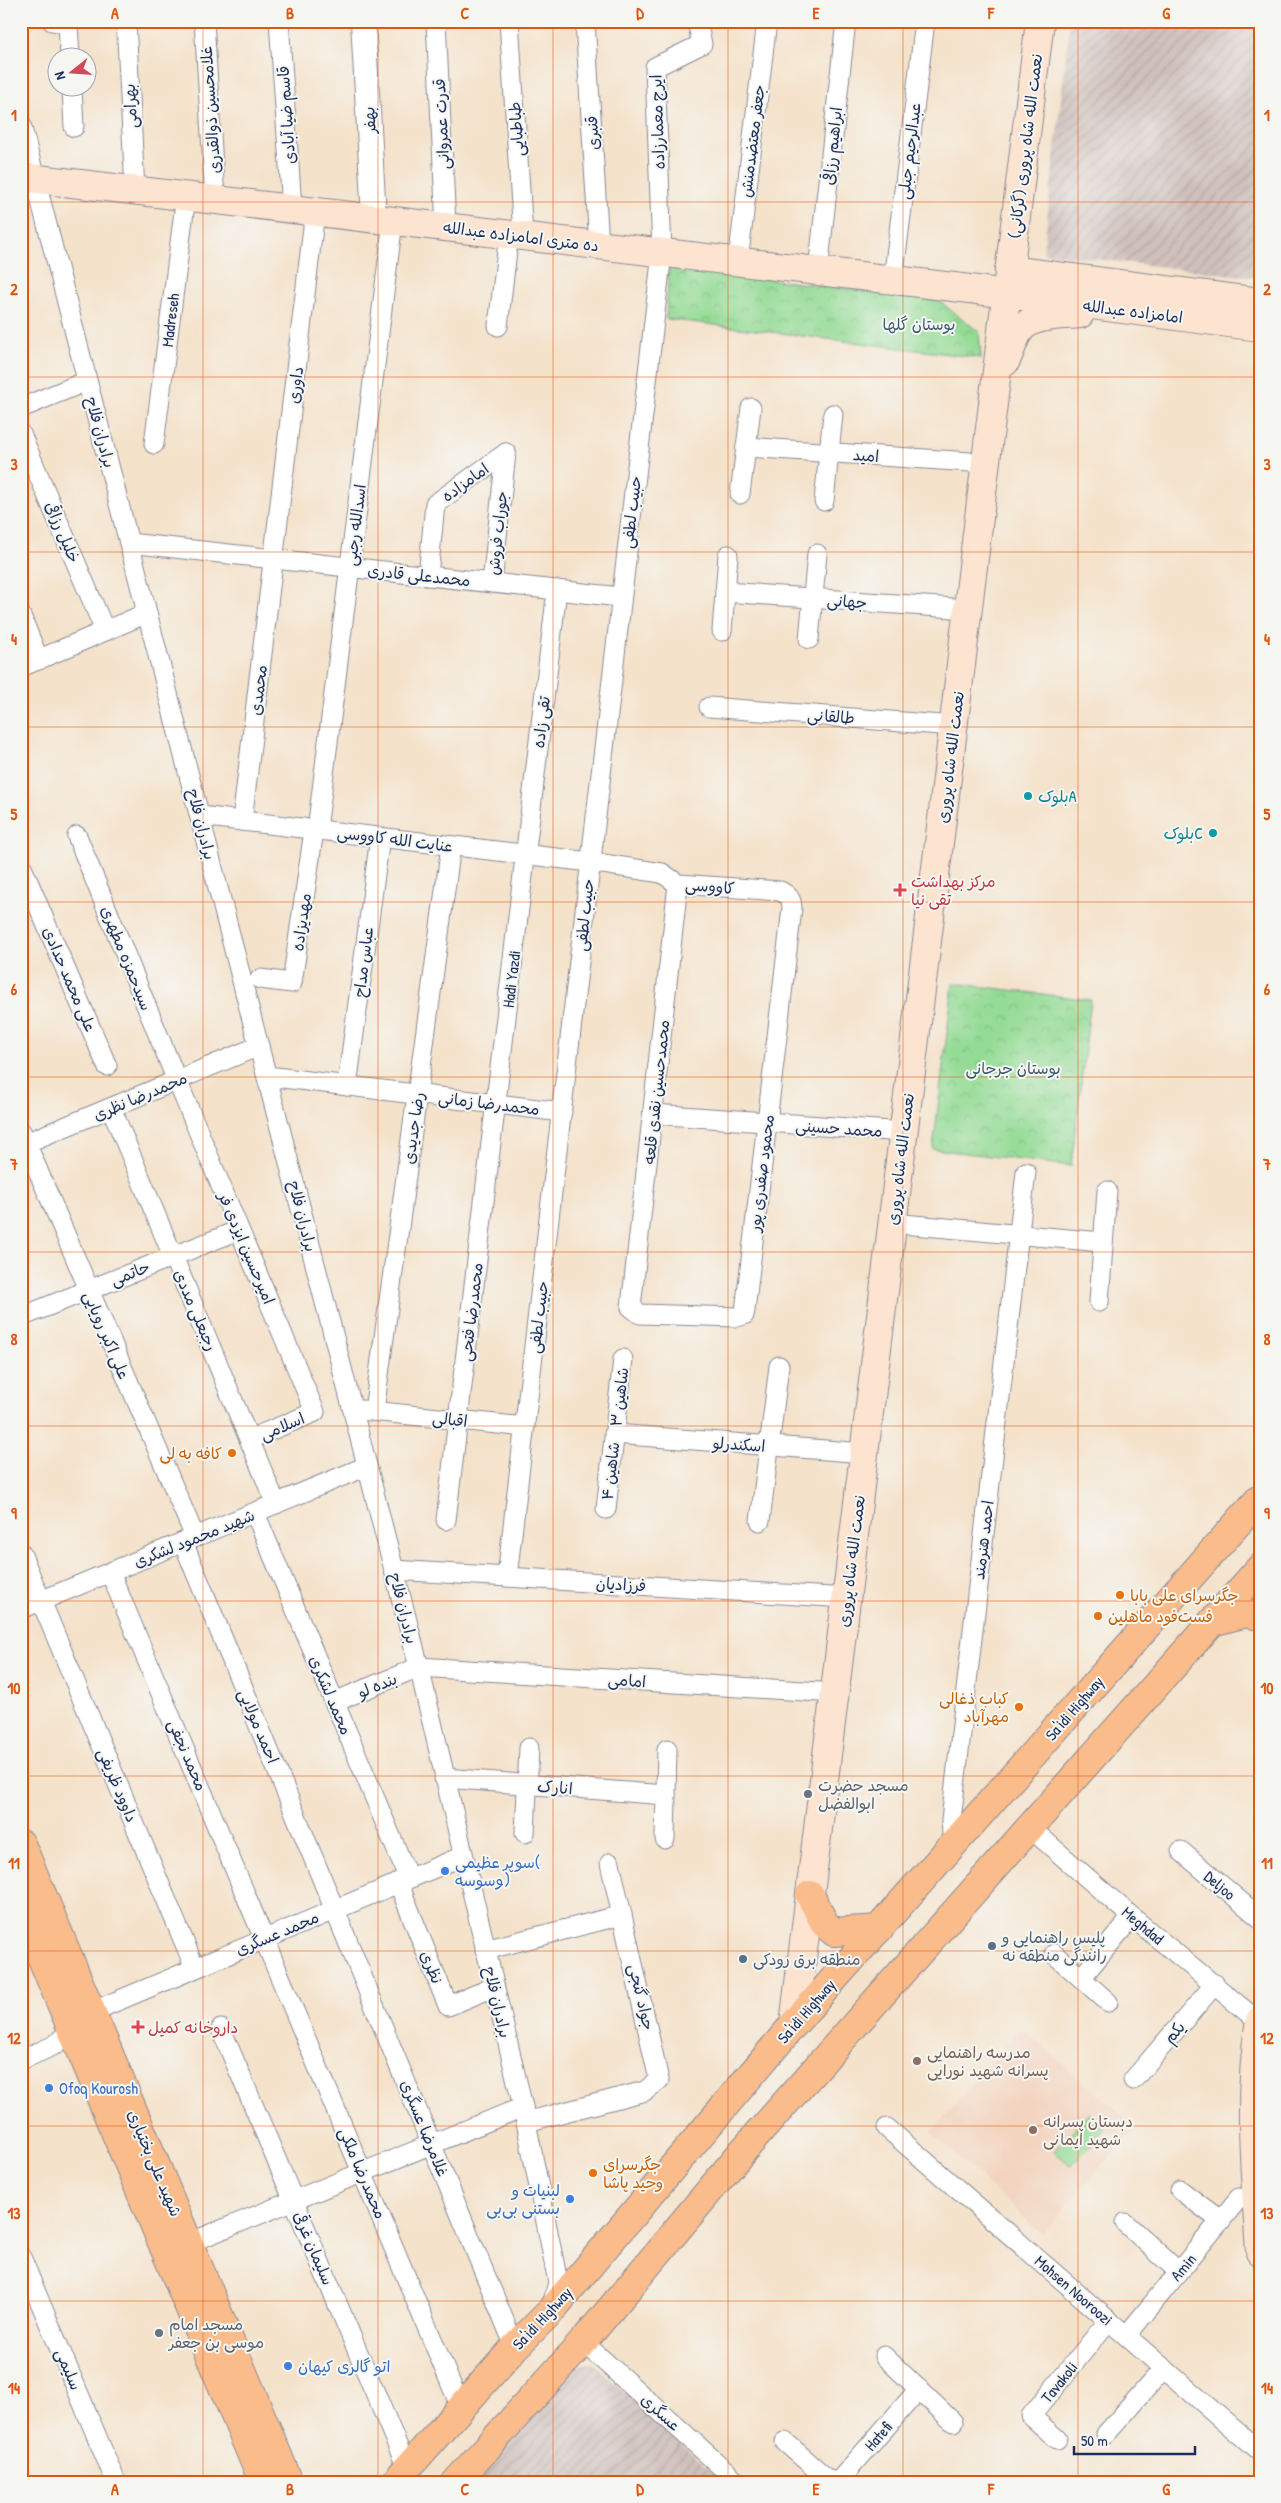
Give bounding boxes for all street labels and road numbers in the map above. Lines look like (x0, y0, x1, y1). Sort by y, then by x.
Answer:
street label: غلامحسین ذوالقدری (195, 46, 225, 174)
street label: نعمت الله شاه پروری (گرکانی) (1003, 52, 1047, 240)
street label: قاسم ضیا آبادی (272, 65, 302, 165)
street label: ایرج معمارزاده (644, 74, 670, 170)
street label: قدرت عمروانی (428, 78, 454, 170)
street label: بهرامی (118, 83, 142, 129)
street label: جعفر معتضدمنش (734, 83, 770, 199)
street label: طباطبایی (503, 101, 529, 157)
street label: عبدالرحیم جبلی (892, 101, 928, 201)
street label: بهفر (357, 106, 381, 136)
street label: ابراهیم رزاقی (817, 106, 849, 186)
street label: قنبری (580, 115, 604, 151)
street label: ده متری امامزاده عبدالله (442, 216, 600, 256)
street label: Madreseh (156, 292, 184, 348)
street label: امامزاده عبدالله (1082, 294, 1184, 328)
street label: داوری (282, 365, 308, 405)
street label: برادران فلاح (81, 394, 121, 470)
street label: امید (852, 443, 880, 467)
street label: امامزاده (437, 457, 493, 507)
street label: حبیب لطفی (616, 475, 646, 549)
street label: اسدالله رجبی (339, 483, 371, 567)
street label: جوراب فروش (482, 490, 512, 576)
street label: خلیل رزاقی (40, 498, 86, 566)
street label: محمدعلی قادری (366, 559, 472, 591)
street label: جهانی (826, 589, 868, 613)
street label: محمدی (244, 663, 272, 717)
street label: نعمت الله شاه پروری (931, 690, 969, 824)
street label: تقی زاده (527, 694, 555, 749)
street label: طالقانی (807, 703, 855, 729)
street label: برادران فلاح (183, 786, 221, 862)
street label: عنایت‌ الله کاووسی (336, 821, 454, 857)
street label: کاووسی (684, 873, 736, 899)
street label: حبیب لطفی (569, 878, 599, 952)
street label: مهدیزاده (286, 892, 316, 952)
street label: سیدحمزه مطهری (96, 902, 158, 1014)
street label: علی محمد حدادی (38, 923, 102, 1035)
street label: عباس مداح (348, 925, 378, 999)
street label: Hadi Yazdi (497, 949, 525, 1009)
street label: محمدحسین نقدی قلعه (637, 1019, 675, 1165)
street label: محمدرضا نظری (90, 1066, 190, 1126)
street label: محمدرضا زمانی (437, 1086, 541, 1120)
street label: رضا جدیدی (397, 1091, 429, 1165)
street label: نعمت الله شاه پروری (881, 1092, 919, 1226)
street label: محمود صفدری پور (743, 1113, 779, 1235)
street label: محمد حسینی (795, 1114, 883, 1142)
street label: برادران فلاح (284, 1178, 322, 1254)
street label: امیرحسین ایزدی فر (213, 1187, 281, 1307)
street label: حاتمی (107, 1255, 153, 1291)
street label: محمدرضا فتحی (454, 1261, 488, 1363)
street label: رجبعلی مددی (169, 1266, 223, 1354)
street label: حبیب لطفی (523, 1280, 553, 1354)
street label: علی اکبر رویایی (79, 1288, 135, 1382)
street label: شاهین ۳ (604, 1366, 634, 1428)
street label: اقبالی (431, 1406, 469, 1432)
street label: اسلامی (256, 1407, 308, 1445)
street label: اسکندرلو (711, 1431, 766, 1457)
street label: شاهین ۴ (596, 1441, 624, 1501)
street label: نعمت الله شاه پروری (832, 1494, 870, 1628)
street label: احمد هنرمند (967, 1499, 999, 1581)
street label: شهید محمود لشکری (130, 1504, 258, 1572)
street label: برادران فلاح (385, 1570, 423, 1646)
street label: فرزادیان (595, 1572, 647, 1596)
street label: محمد لشکری (304, 1652, 358, 1738)
street label: بنده لو (353, 1667, 400, 1703)
street label: امامی (607, 1668, 647, 1692)
street label: Sa'idi Highway (1040, 1671, 1108, 1745)
street label: احمد مولایی (233, 1685, 285, 1767)
street label: محمد نجفی (163, 1716, 213, 1794)
street label: داوود ظریفی (93, 1745, 143, 1825)
street label: انارک (536, 1775, 574, 1799)
street label: Deljoo (1200, 1865, 1241, 1905)
street label: Meghdad (1117, 1901, 1169, 1949)
street label: محمد عسگری (232, 1906, 322, 1960)
street label: نظری (415, 1947, 449, 1987)
street label: جواد گنجی (624, 1962, 660, 2032)
street label: برادران فلاح (479, 1964, 517, 2040)
street label: Sa'idi Highway (772, 1974, 840, 2048)
street label: یکم (1158, 2016, 1191, 2049)
street label: غلامرضا عسگری (396, 2076, 454, 2180)
street label: شهید علی بختیاری (123, 2106, 187, 2220)
street label: محمدرضا ملکی (334, 2124, 392, 2222)
street label: سلیمان غرقی (289, 2208, 339, 2288)
street label: Amin (1165, 2249, 1201, 2285)
street label: Mohsen Nooroozi (1030, 2250, 1118, 2330)
street label: Sa'idi Highway (507, 2282, 577, 2354)
street label: سلیمی (50, 2345, 88, 2393)
street label: Tavakoli (1036, 2357, 1082, 2407)
street label: عسگری (636, 2388, 686, 2436)
street label: Hatefi (859, 2416, 897, 2455)

